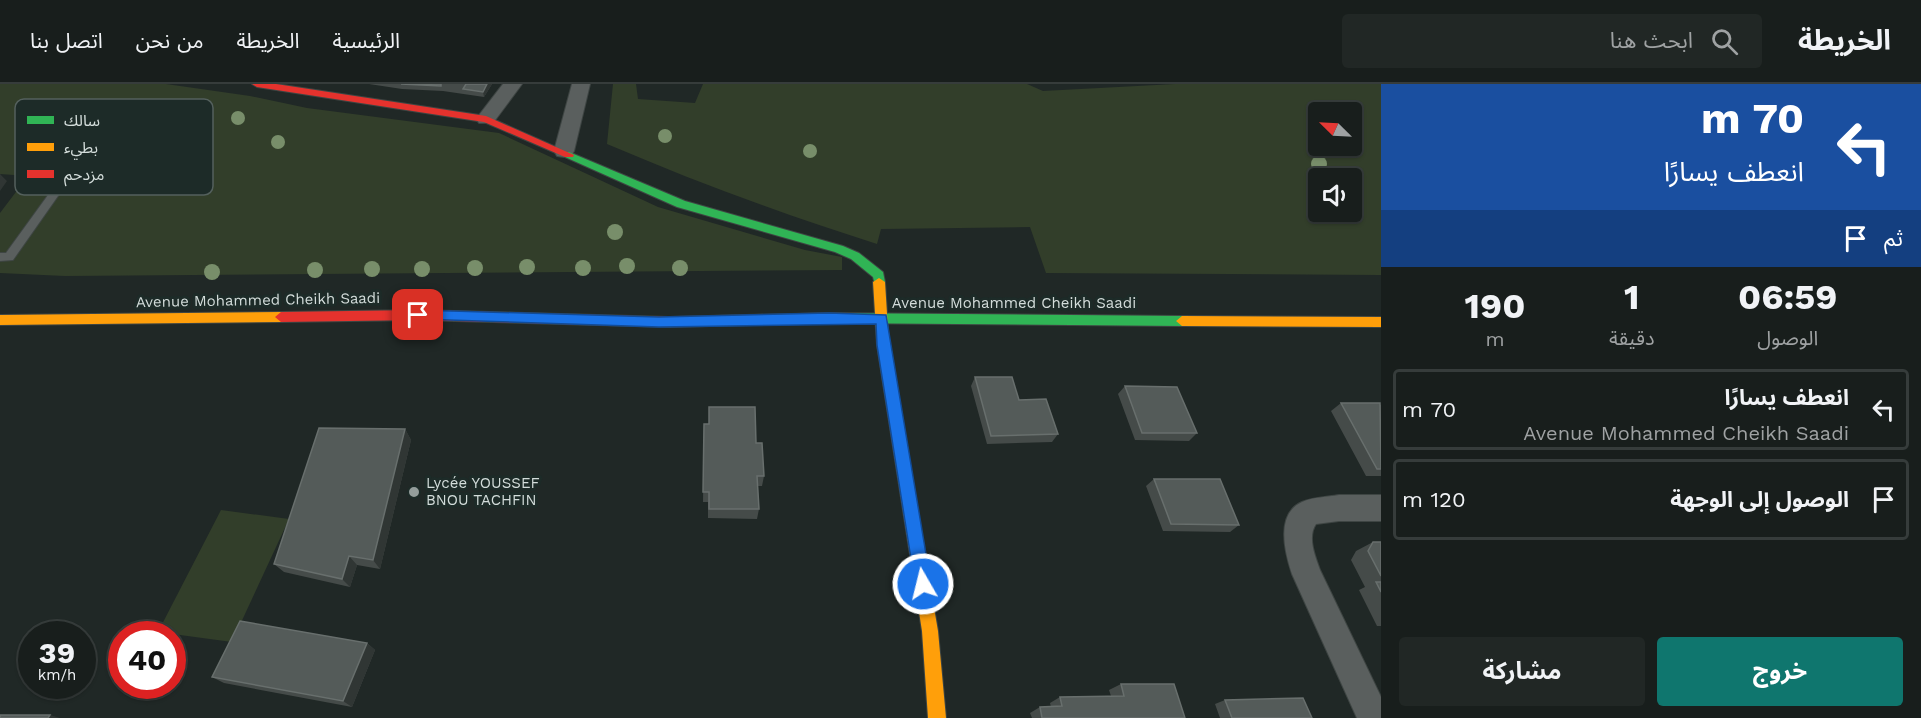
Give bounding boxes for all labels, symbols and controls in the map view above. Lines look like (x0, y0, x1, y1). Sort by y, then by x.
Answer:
search box (1342, 14, 1762, 68)
text: الخريطة (1798, 24, 1891, 57)
icon: search (1708, 25, 1741, 58)
text: اتصل بنا (30, 28, 103, 53)
text: من نحن (136, 28, 204, 53)
text: الخريطة (237, 28, 299, 53)
text: الرئيسية (332, 28, 400, 53)
text: ابحث هنا (1610, 28, 1693, 53)
text: 70 m (1701, 94, 1804, 143)
legend (15, 99, 213, 195)
north arrow (1308, 102, 1362, 156)
map controls (1308, 102, 1362, 222)
icon: left (1825, 108, 1903, 186)
text: سالك (64, 111, 100, 130)
text: بطيء (64, 138, 98, 160)
text: انعطف يسارًا (1664, 156, 1804, 188)
text: مزدحم (64, 165, 104, 187)
button: sound (1308, 168, 1362, 222)
icon: arrive (1839, 222, 1872, 255)
text: ثم (1884, 226, 1903, 251)
text: 1 (1624, 276, 1640, 318)
text: 06:59 (1738, 276, 1837, 318)
text: 190 (1465, 285, 1525, 327)
street label: Avenue Mohammed Cheikh Saadi (136, 289, 380, 311)
pin (392, 289, 443, 340)
street label: Avenue Mohammed Cheikh Saadi (892, 294, 1136, 312)
icon: arrive (401, 298, 434, 331)
text: دقيقة (1609, 326, 1655, 350)
text: الوصول (1757, 326, 1818, 350)
text: m (1485, 327, 1505, 351)
text: انعطف يسارًا (1725, 385, 1849, 410)
icon: left (1867, 393, 1900, 426)
text: 70 m (1402, 397, 1456, 422)
text: Avenue Mohammed Cheikh Saadi (1523, 421, 1849, 445)
place label: Lycée YOUSSEF BNOU TACHFIN (426, 474, 540, 509)
icon: arrive (1867, 483, 1900, 516)
marker: Lycée YOUSSEF BNOU TACHFIN (407, 485, 421, 499)
text: 120 m (1402, 487, 1466, 512)
text: الوصول إلى الوجهة (1670, 487, 1849, 512)
position arrow (891, 552, 955, 616)
speed limit sign: 40 (108, 621, 186, 699)
text: 39 (39, 635, 75, 670)
button: مشاركة (1399, 637, 1645, 706)
button: خروج (1657, 637, 1903, 706)
text: km/h (38, 666, 76, 684)

